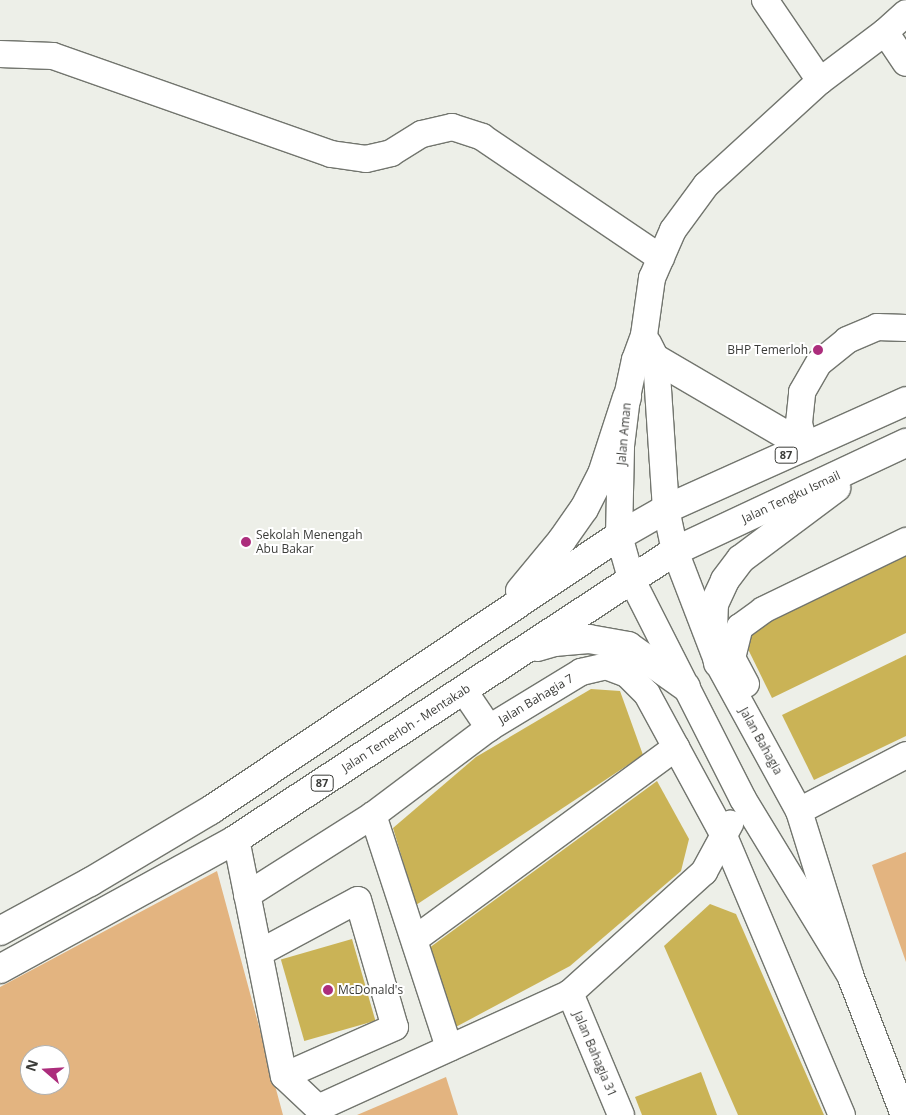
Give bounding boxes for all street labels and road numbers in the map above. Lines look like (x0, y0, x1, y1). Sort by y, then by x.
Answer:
street label: Jalan Aman (614, 402, 634, 466)
road number: 87 (774, 446, 798, 464)
street label: Jalan Tengku Ismail (739, 468, 843, 526)
street label: Jalan Bahagia 7 (496, 671, 576, 727)
street label: Jalan Temerloh - Mentakab (339, 681, 473, 775)
street label: Jalan Bahagia (737, 705, 785, 777)
road number: 87 (310, 774, 334, 791)
street label: Jalan Bahagia 31 (570, 1009, 620, 1099)

